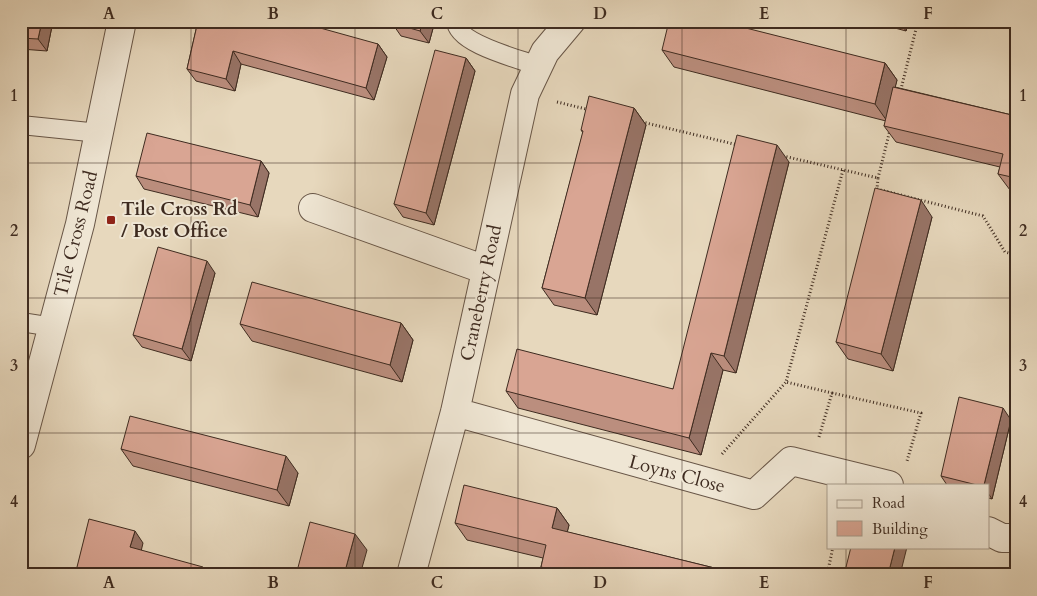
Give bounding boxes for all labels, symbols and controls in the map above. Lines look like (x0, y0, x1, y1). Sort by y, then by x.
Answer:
text: A (103, 3, 115, 25)
text: B (267, 3, 279, 25)
text: C (431, 3, 443, 25)
text: D (593, 3, 607, 25)
text: E (759, 3, 769, 25)
text: F (923, 3, 933, 25)
text: 1 (10, 85, 18, 107)
text: 1 (1019, 85, 1027, 107)
street label: Tile Cross Road (48, 168, 104, 300)
place label: Tile Cross Rd / Post Office (121, 196, 238, 244)
marker: Tile Cross Rd / Post Office (105, 214, 117, 226)
text: 2 (10, 220, 18, 242)
text: 2 (1019, 220, 1027, 242)
street label: Craneberry Road (454, 222, 508, 364)
text: 3 (10, 355, 18, 377)
text: 3 (1019, 355, 1027, 377)
street label: Loyns Close (626, 449, 728, 499)
legend (827, 484, 990, 548)
text: 4 (10, 491, 18, 513)
text: 4 (1019, 491, 1027, 513)
text: Road (872, 493, 905, 513)
text: Building (872, 519, 928, 539)
text: A (103, 572, 115, 594)
text: B (267, 572, 279, 594)
text: C (431, 572, 443, 594)
text: D (593, 572, 607, 594)
text: E (759, 572, 769, 594)
text: F (923, 572, 933, 594)

